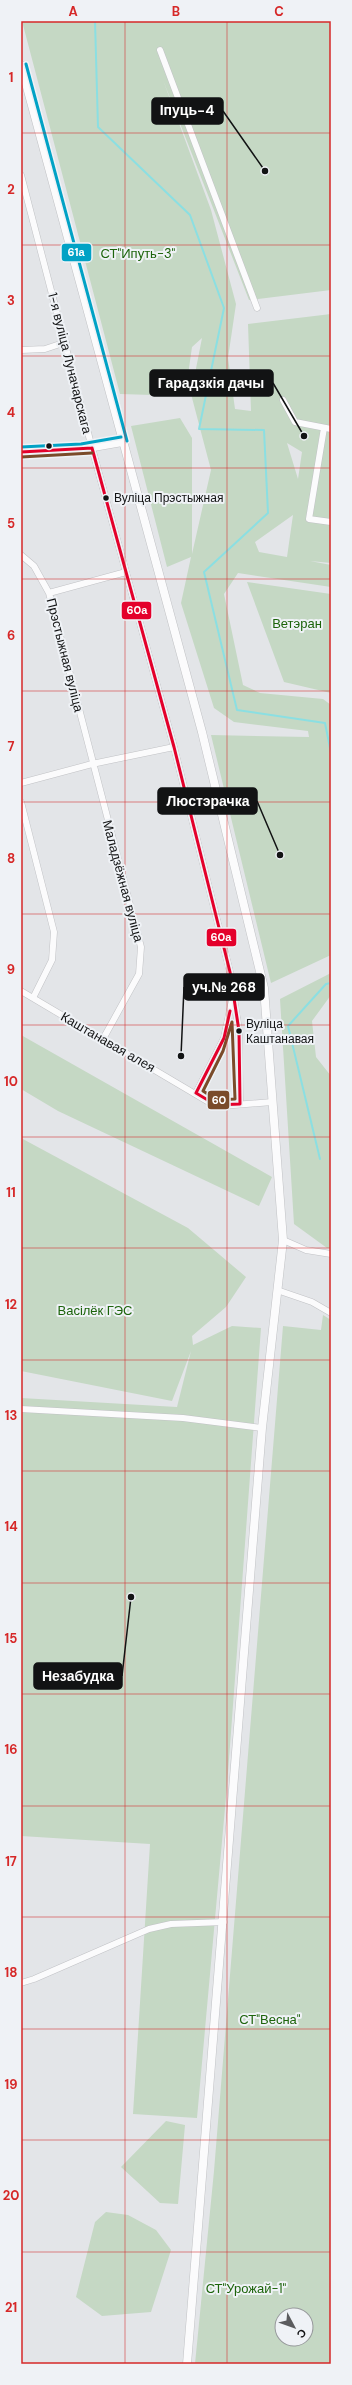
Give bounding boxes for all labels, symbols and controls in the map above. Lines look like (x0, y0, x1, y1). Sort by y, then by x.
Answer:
text: A (68, 3, 78, 20)
text: B (172, 3, 180, 20)
text: C (274, 3, 284, 20)
text: 1 (9, 69, 13, 86)
callout: Іпуць-4 (152, 98, 223, 124)
text: Іпуць-4 (160, 101, 214, 119)
text: 2 (7, 181, 15, 198)
line badge: 61а (61, 243, 92, 262)
text: 61а (67, 245, 85, 259)
park label: СТ"Ипуть-3" (101, 245, 176, 262)
street label: 1-я вуліца Луначарскага (44, 291, 96, 436)
text: 3 (7, 292, 15, 309)
callout: Гарадзкія дачы (150, 370, 273, 396)
text: Гарадзкія дачы (158, 374, 264, 392)
text: 4 (7, 404, 15, 421)
unlabelled marker (44, 441, 54, 451)
place label: Вуліца Прэстыжная (114, 490, 223, 506)
marker: Вуліца Прэстыжная (101, 493, 111, 503)
text: 5 (7, 515, 15, 532)
street label: Прэстыжная вуліца (43, 596, 88, 714)
line badge: 60а (121, 601, 152, 620)
text: 60а (127, 603, 148, 617)
park label: Ветэран (272, 615, 322, 632)
text: 6 (7, 627, 15, 644)
text: 7 (8, 738, 15, 755)
callout: Люстэрачка (158, 788, 257, 814)
text: Люстэрачка (167, 792, 250, 810)
street label: Маладзёжная вуліца (99, 818, 148, 944)
text: 8 (7, 850, 15, 867)
line badge: 60а (206, 928, 237, 947)
text: 60а (211, 930, 232, 944)
text: 9 (7, 961, 15, 978)
callout: уч.№ 268 (184, 974, 264, 1000)
text: уч.№ 268 (192, 978, 256, 996)
street label: Каштанавая алея (58, 1008, 158, 1076)
place label: Вуліца Каштанавая (246, 1016, 314, 1047)
marker: Вуліца Каштанавая (234, 1026, 244, 1036)
text: 10 (4, 1073, 18, 1090)
line badge: 60 (207, 1090, 230, 1110)
text: 60 (212, 1093, 227, 1107)
text: 11 (6, 1184, 16, 1201)
text: 12 (5, 1296, 17, 1313)
park label: Васілёк ГЭС (57, 1302, 133, 1319)
text: 13 (5, 1407, 17, 1424)
text: 14 (4, 1518, 18, 1535)
text: 15 (5, 1630, 17, 1647)
callout: Незабудка (34, 1663, 122, 1689)
text: Незабудка (42, 1667, 114, 1685)
text: 16 (5, 1741, 17, 1758)
text: 17 (5, 1853, 17, 1870)
text: 18 (5, 1964, 17, 1981)
park label: СТ"Весна" (239, 2011, 301, 2028)
text: 19 (5, 2076, 18, 2093)
text: 20 (3, 2187, 19, 2204)
park label: СТ"Урожай-1" (206, 2280, 287, 2297)
text: 21 (5, 2299, 17, 2316)
north arrow (274, 2307, 314, 2347)
text: С (294, 2326, 309, 2341)

